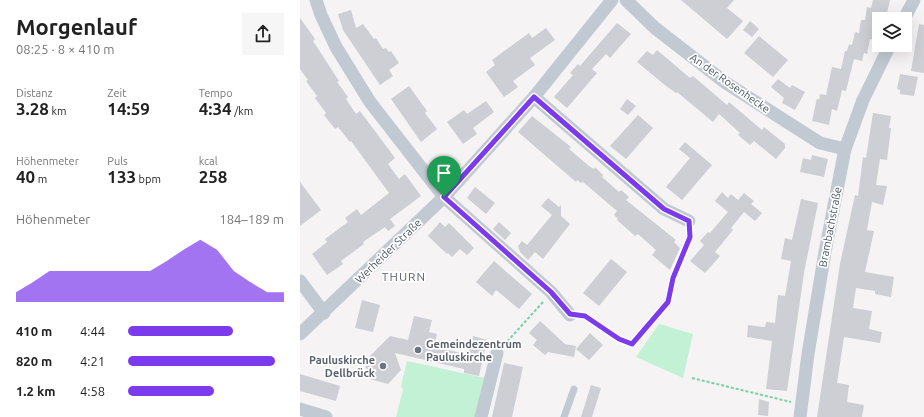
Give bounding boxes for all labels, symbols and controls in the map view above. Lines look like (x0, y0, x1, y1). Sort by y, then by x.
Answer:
map controls (872, 12, 912, 52)
button: layers (872, 12, 912, 52)
button: share (242, 13, 284, 55)
text: Morgenlauf (16, 14, 137, 39)
text: 08:25 · 8 × 410 m (16, 42, 115, 56)
street label: An der Rosenhecke (688, 51, 772, 115)
text: Distanz (16, 87, 53, 99)
text: Zeit (107, 87, 127, 99)
text: Tempo (199, 87, 233, 99)
text: 3.28 (16, 99, 49, 118)
text: 14:59 (107, 99, 150, 118)
text: 4:34 (199, 99, 232, 118)
text: km (49, 105, 67, 117)
text: /km (232, 105, 253, 117)
text: Höhenmeter (16, 155, 79, 167)
text: Puls (107, 155, 128, 167)
text: kcal (199, 155, 218, 167)
pin (427, 156, 461, 197)
icon: arrive (433, 162, 455, 184)
text: 40 (16, 167, 35, 186)
text: 133 (107, 167, 136, 186)
text: 258 (199, 167, 227, 186)
text: m (35, 173, 47, 185)
text: bpm (136, 173, 161, 185)
street label: Brambachstraße (816, 186, 844, 268)
text: Höhenmeter (16, 212, 90, 226)
text: 184–189 m (219, 212, 284, 226)
street label: Werheider Straße (353, 216, 423, 286)
district label: THURN (382, 270, 426, 283)
text: 410 m (16, 324, 52, 338)
text: 4:44 (80, 324, 105, 338)
place label: Gemeindezentrum Pauluskirche (426, 338, 521, 363)
marker: Gemeindezentrum Pauluskirche (413, 345, 423, 355)
text: 820 m (16, 354, 52, 368)
text: 4:21 (80, 354, 105, 368)
place label: Pauluskirche Dellbrück (309, 354, 376, 379)
marker: Pauluskirche Dellbrück (378, 361, 388, 371)
text: 1.2 km (16, 384, 55, 398)
text: 4:58 (80, 384, 105, 398)

